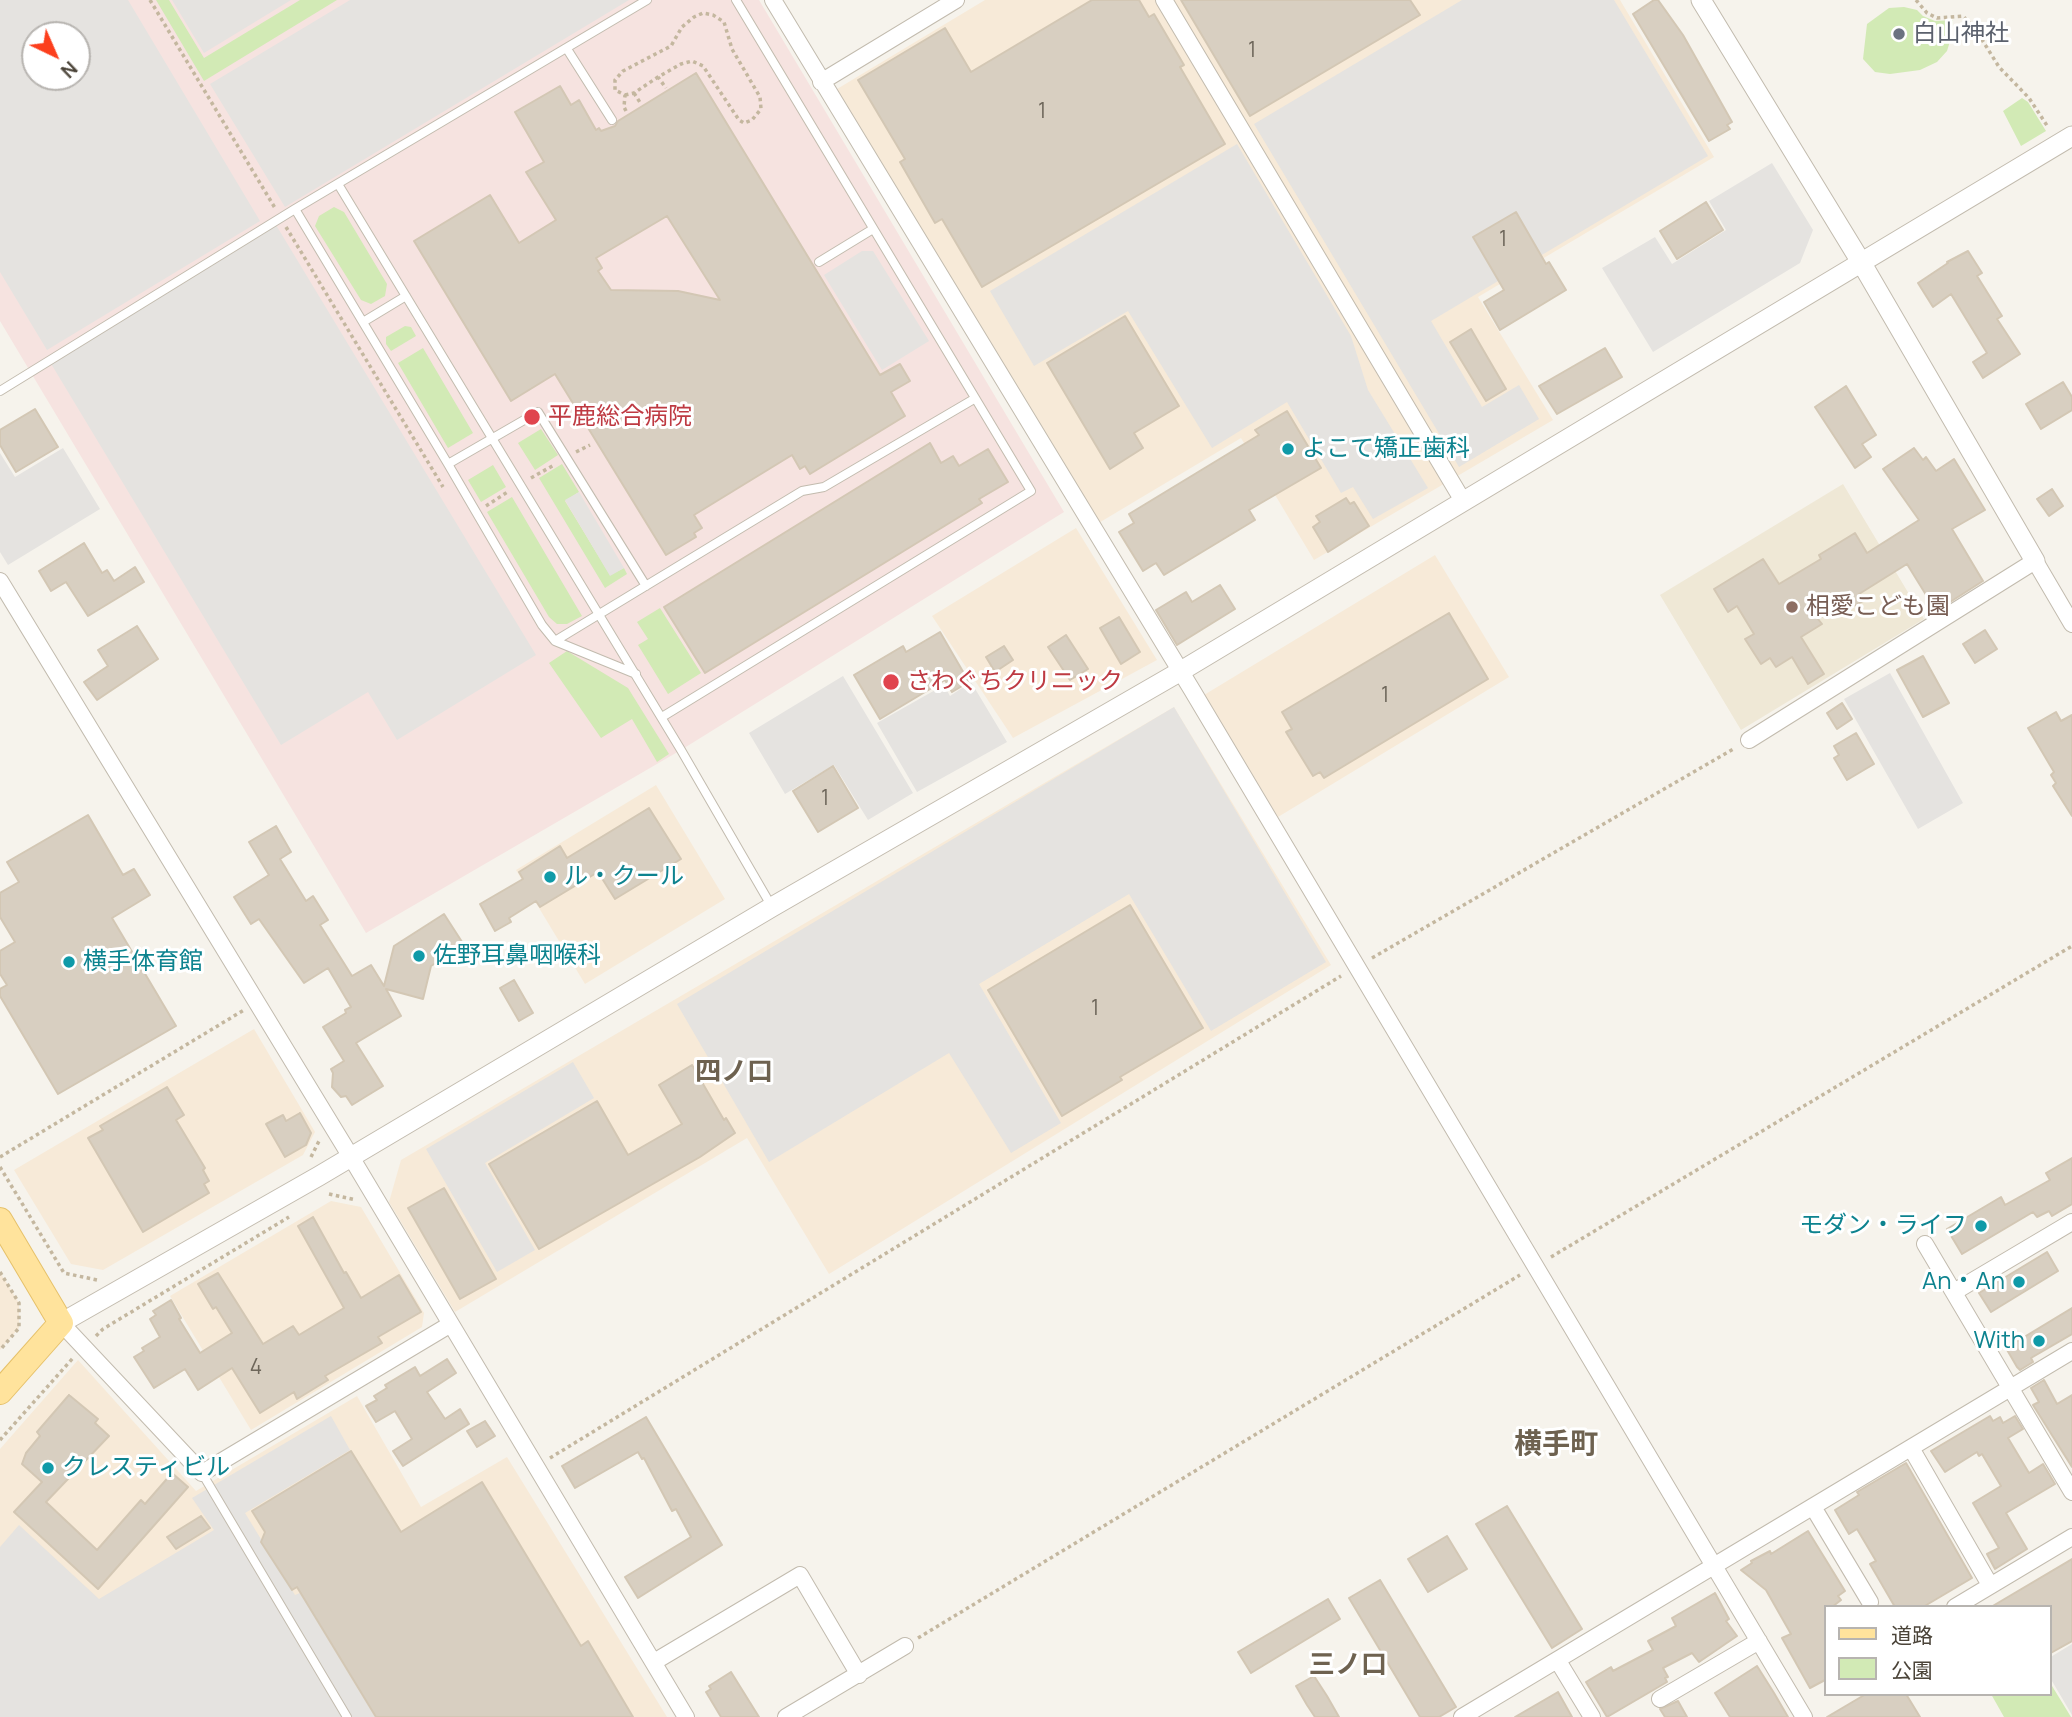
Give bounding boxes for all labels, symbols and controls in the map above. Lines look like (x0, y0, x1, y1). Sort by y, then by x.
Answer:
place label: 白山神社 (1913, 20, 2009, 48)
north arrow (21, 21, 91, 91)
marker: 白山神社 (1891, 26, 1907, 42)
house number: 1 (1248, 38, 1256, 64)
text: N (55, 56, 83, 84)
house number: 1 (1038, 99, 1046, 125)
house number: 1 (1499, 227, 1507, 253)
place label: 平鹿総合病院 (548, 403, 692, 431)
marker: 平鹿総合病院 (522, 407, 542, 427)
place label: よこて矯正歯科 (1302, 435, 1470, 463)
marker: よこて矯正歯科 (1280, 441, 1296, 457)
place label: 相愛こども園 (1806, 593, 1950, 621)
marker: 相愛こども園 (1784, 599, 1800, 615)
place label: さわぐちクリニック (907, 668, 1123, 696)
marker: さわぐちクリニック (881, 672, 901, 692)
house number: 1 (1381, 683, 1389, 709)
house number: 1 (821, 786, 829, 812)
place label: ル・クール (564, 863, 684, 891)
marker: ル・クール (542, 869, 558, 885)
place label: 佐野耳鼻咽喉科 (433, 942, 601, 970)
place label: 横手体育館 (83, 948, 203, 976)
marker: 佐野耳鼻咽喉科 (411, 948, 427, 964)
marker: 横手体育館 (61, 954, 77, 970)
house number: 1 (1091, 996, 1099, 1022)
district label: 四ノ口 (695, 1057, 773, 1089)
place label: モダン・ライフ (1799, 1212, 1967, 1240)
marker: モダン・ライフ (1973, 1218, 1989, 1234)
place label: An・An (1922, 1268, 2005, 1296)
marker: An・An (2011, 1274, 2027, 1290)
place label: With (1974, 1327, 2025, 1355)
marker: With (2031, 1333, 2047, 1349)
house number: 4 (250, 1355, 262, 1381)
district label: 横手町 (1514, 1428, 1598, 1462)
place label: クレスティビル (62, 1454, 230, 1482)
marker: クレスティビル (40, 1460, 56, 1476)
legend (1824, 1605, 2051, 1696)
text: 道路 (1891, 1621, 1933, 1649)
district label: 三ノ口 (1309, 1650, 1387, 1682)
text: 公園 (1891, 1656, 1933, 1684)

